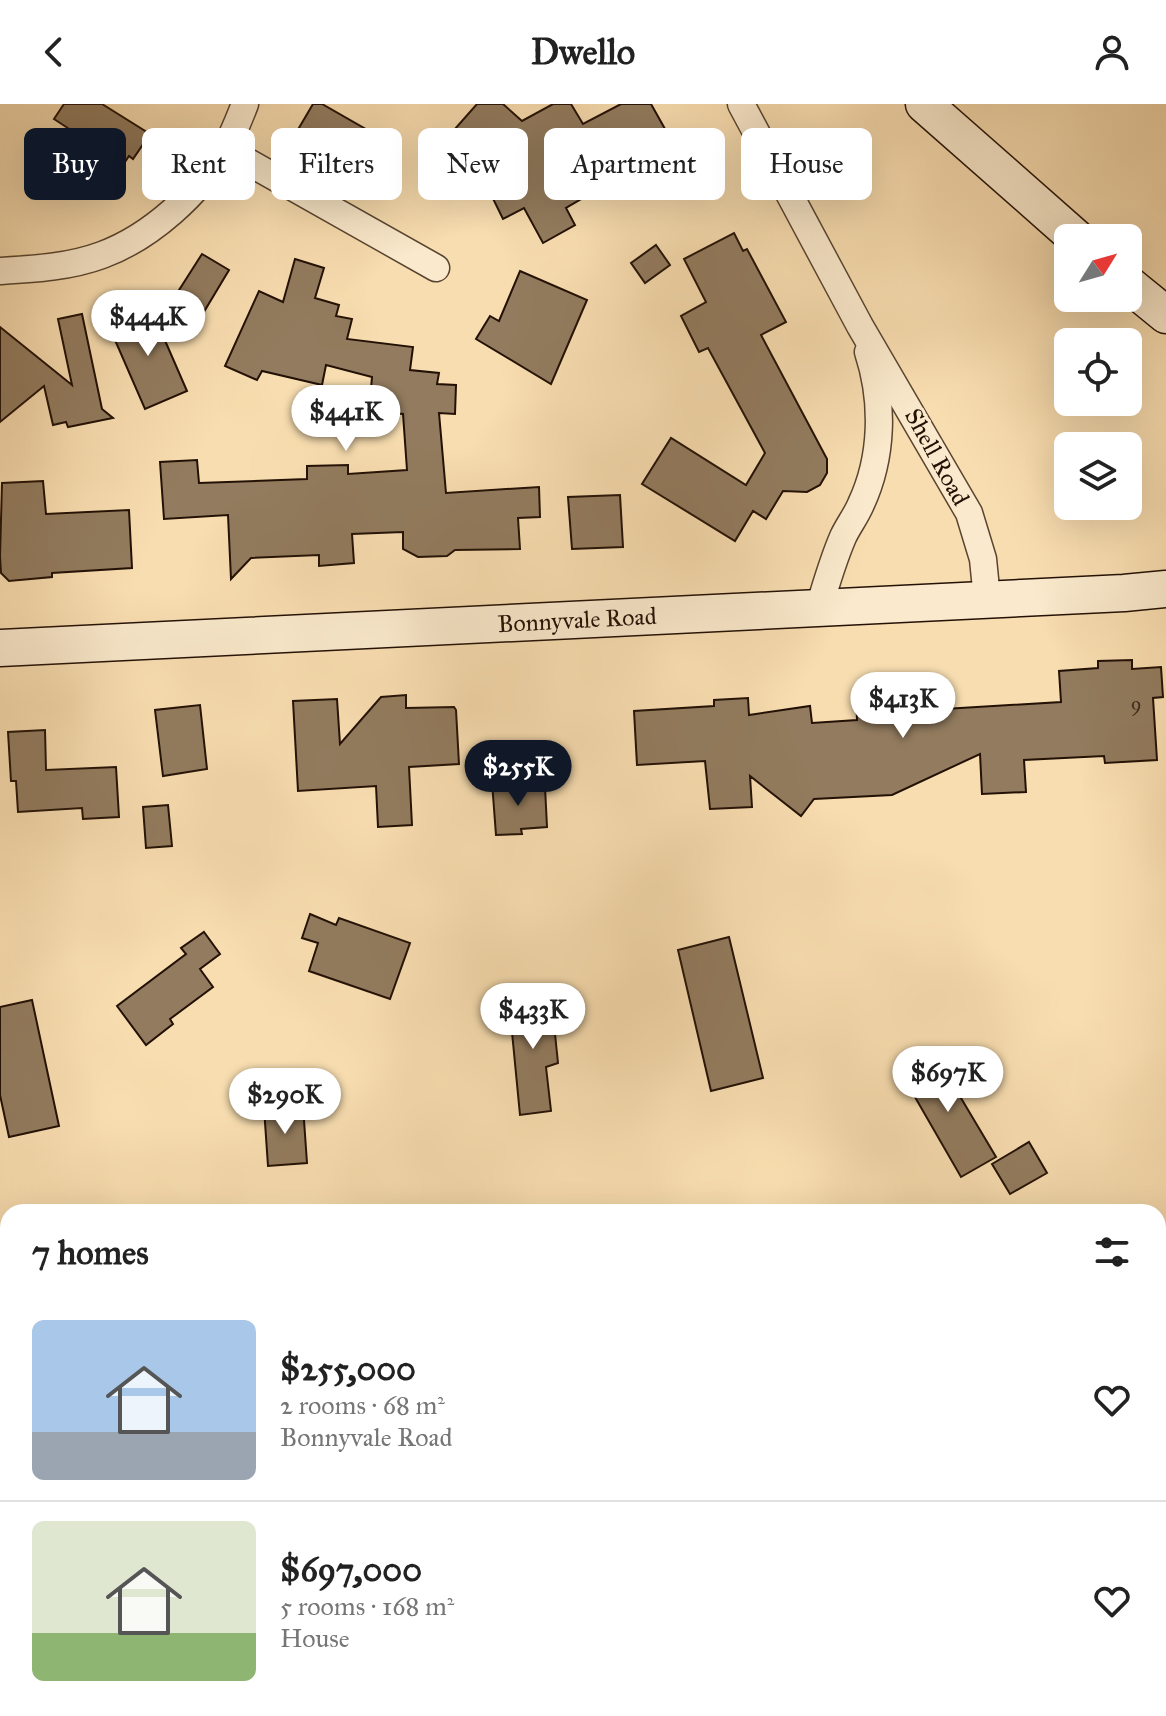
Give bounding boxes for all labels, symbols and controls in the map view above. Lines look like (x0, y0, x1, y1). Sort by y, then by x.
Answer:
icon: back (32, 30, 76, 74)
text: Dwello (531, 30, 635, 74)
icon: person (1090, 30, 1134, 74)
chip: Buy (24, 128, 126, 200)
chip: Rent (142, 128, 255, 200)
chip: Filters (271, 128, 402, 200)
chip: New (418, 128, 528, 200)
chip: Apartment (544, 128, 725, 200)
chip: House (741, 128, 872, 200)
north arrow (1054, 224, 1142, 312)
map controls (1054, 224, 1142, 520)
pin: $444K (92, 290, 204, 358)
text: $444K (109, 300, 187, 332)
button: locate (1054, 328, 1142, 416)
pin: $441K (290, 385, 402, 453)
text: $441K (309, 395, 383, 427)
street label: Shell Road (898, 403, 976, 511)
button: layers (1054, 432, 1142, 520)
street label: Bonnyvale Road (497, 601, 657, 639)
pin: $413K (847, 672, 959, 740)
text: $413K (868, 682, 938, 714)
house number: 9 (1131, 692, 1141, 716)
pin: $255K (462, 740, 574, 808)
text: $255K (483, 750, 553, 782)
pin: $433K (477, 983, 589, 1051)
text: $433K (498, 993, 568, 1025)
pin: $697K (892, 1046, 1004, 1114)
text: $697K (910, 1056, 986, 1088)
pin: $290K (229, 1068, 341, 1136)
text: $290K (247, 1078, 323, 1110)
icon: filters (1090, 1230, 1134, 1274)
text: 7 homes (32, 1232, 149, 1273)
text: $255,000 (280, 1348, 416, 1389)
icon: home (96, 1352, 192, 1448)
icon: heart (1090, 1378, 1134, 1422)
text: 2 rooms · 68 m² (280, 1389, 445, 1421)
text: Bonnyvale Road (280, 1421, 453, 1453)
text: $697,000 (280, 1549, 422, 1590)
icon: home (96, 1553, 192, 1649)
icon: heart (1090, 1579, 1134, 1623)
text: 5 rooms · 168 m² (280, 1590, 454, 1622)
text: House (280, 1622, 350, 1654)

